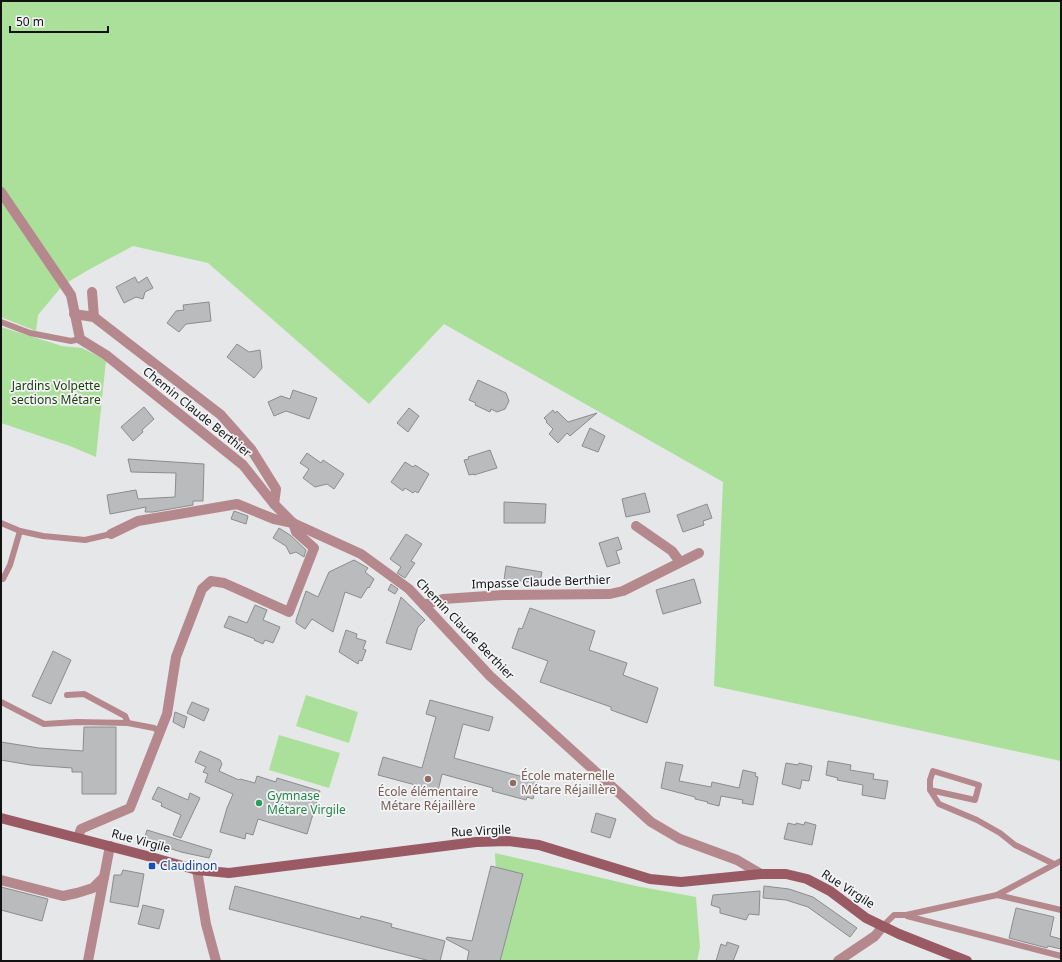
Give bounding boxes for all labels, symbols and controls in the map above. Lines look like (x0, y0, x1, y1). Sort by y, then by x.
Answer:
scale bar (10, 8, 108, 34)
text: 50 m (16, 13, 44, 30)
street label: Chemin Claude Berthier (140, 363, 255, 461)
park label: Jardins Volpette sections Métare (11, 377, 101, 408)
street label: Impasse Claude Berthier (471, 571, 611, 592)
street label: Chemin Claude Berthier (412, 574, 518, 683)
place label: École maternelle Métare Réjaillère (521, 767, 616, 798)
marker: École élémentaire Métare Réjaillère (423, 774, 433, 784)
marker: École maternelle Métare Réjaillère (508, 778, 518, 788)
place label: École élémentaire Métare Réjaillère (378, 783, 478, 814)
place label: Gymnase Métare Virgile (267, 787, 346, 818)
marker: Gymnase Métare Virgile (254, 798, 264, 808)
street label: Rue Virgile (450, 820, 512, 841)
street label: Rue Virgile (110, 825, 173, 857)
place label: Claudinon (160, 857, 217, 874)
marker: Claudinon (147, 861, 157, 871)
street label: Rue Virgile (818, 865, 878, 912)

